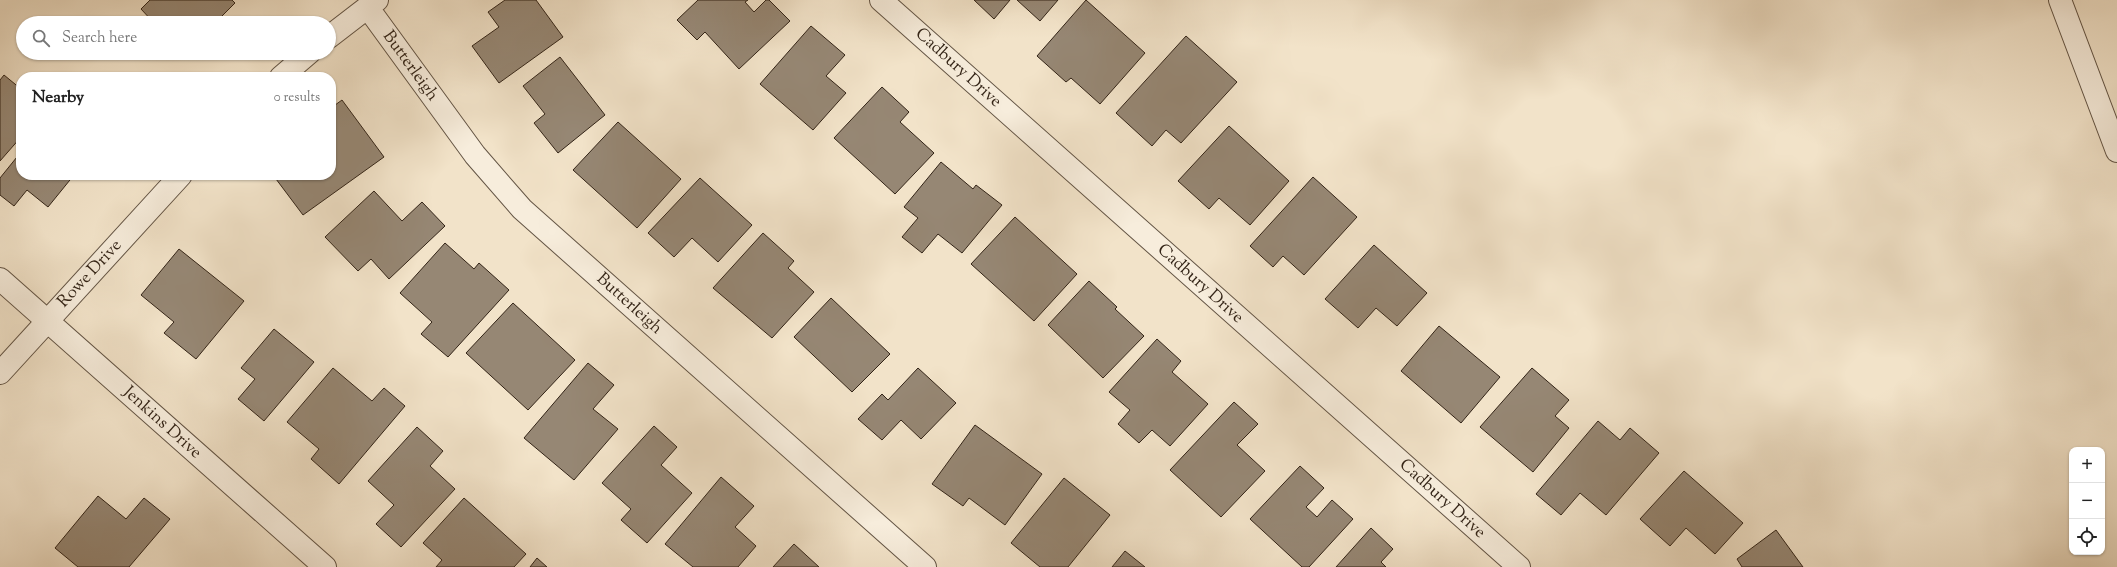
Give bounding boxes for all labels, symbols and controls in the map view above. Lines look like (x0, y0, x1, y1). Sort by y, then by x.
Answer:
search box (16, 16, 336, 60)
street label: Cadbury Drive (909, 23, 1007, 114)
street label: Butterleigh (376, 26, 444, 106)
icon: search (30, 27, 52, 49)
text: Search here (62, 28, 137, 49)
text: Nearby (32, 86, 84, 110)
text: 0 results (274, 89, 320, 107)
street label: Rowe Drive (52, 235, 128, 313)
street label: Cadbury Drive (1151, 239, 1249, 330)
street label: Butterleigh (591, 268, 667, 340)
street label: Jenkins Drive (117, 381, 207, 465)
map controls (2069, 447, 2105, 555)
button: + (2069, 447, 2105, 483)
street label: Cadbury Drive (1393, 454, 1491, 545)
button: − (2069, 483, 2105, 519)
button: locate (2069, 519, 2105, 555)

